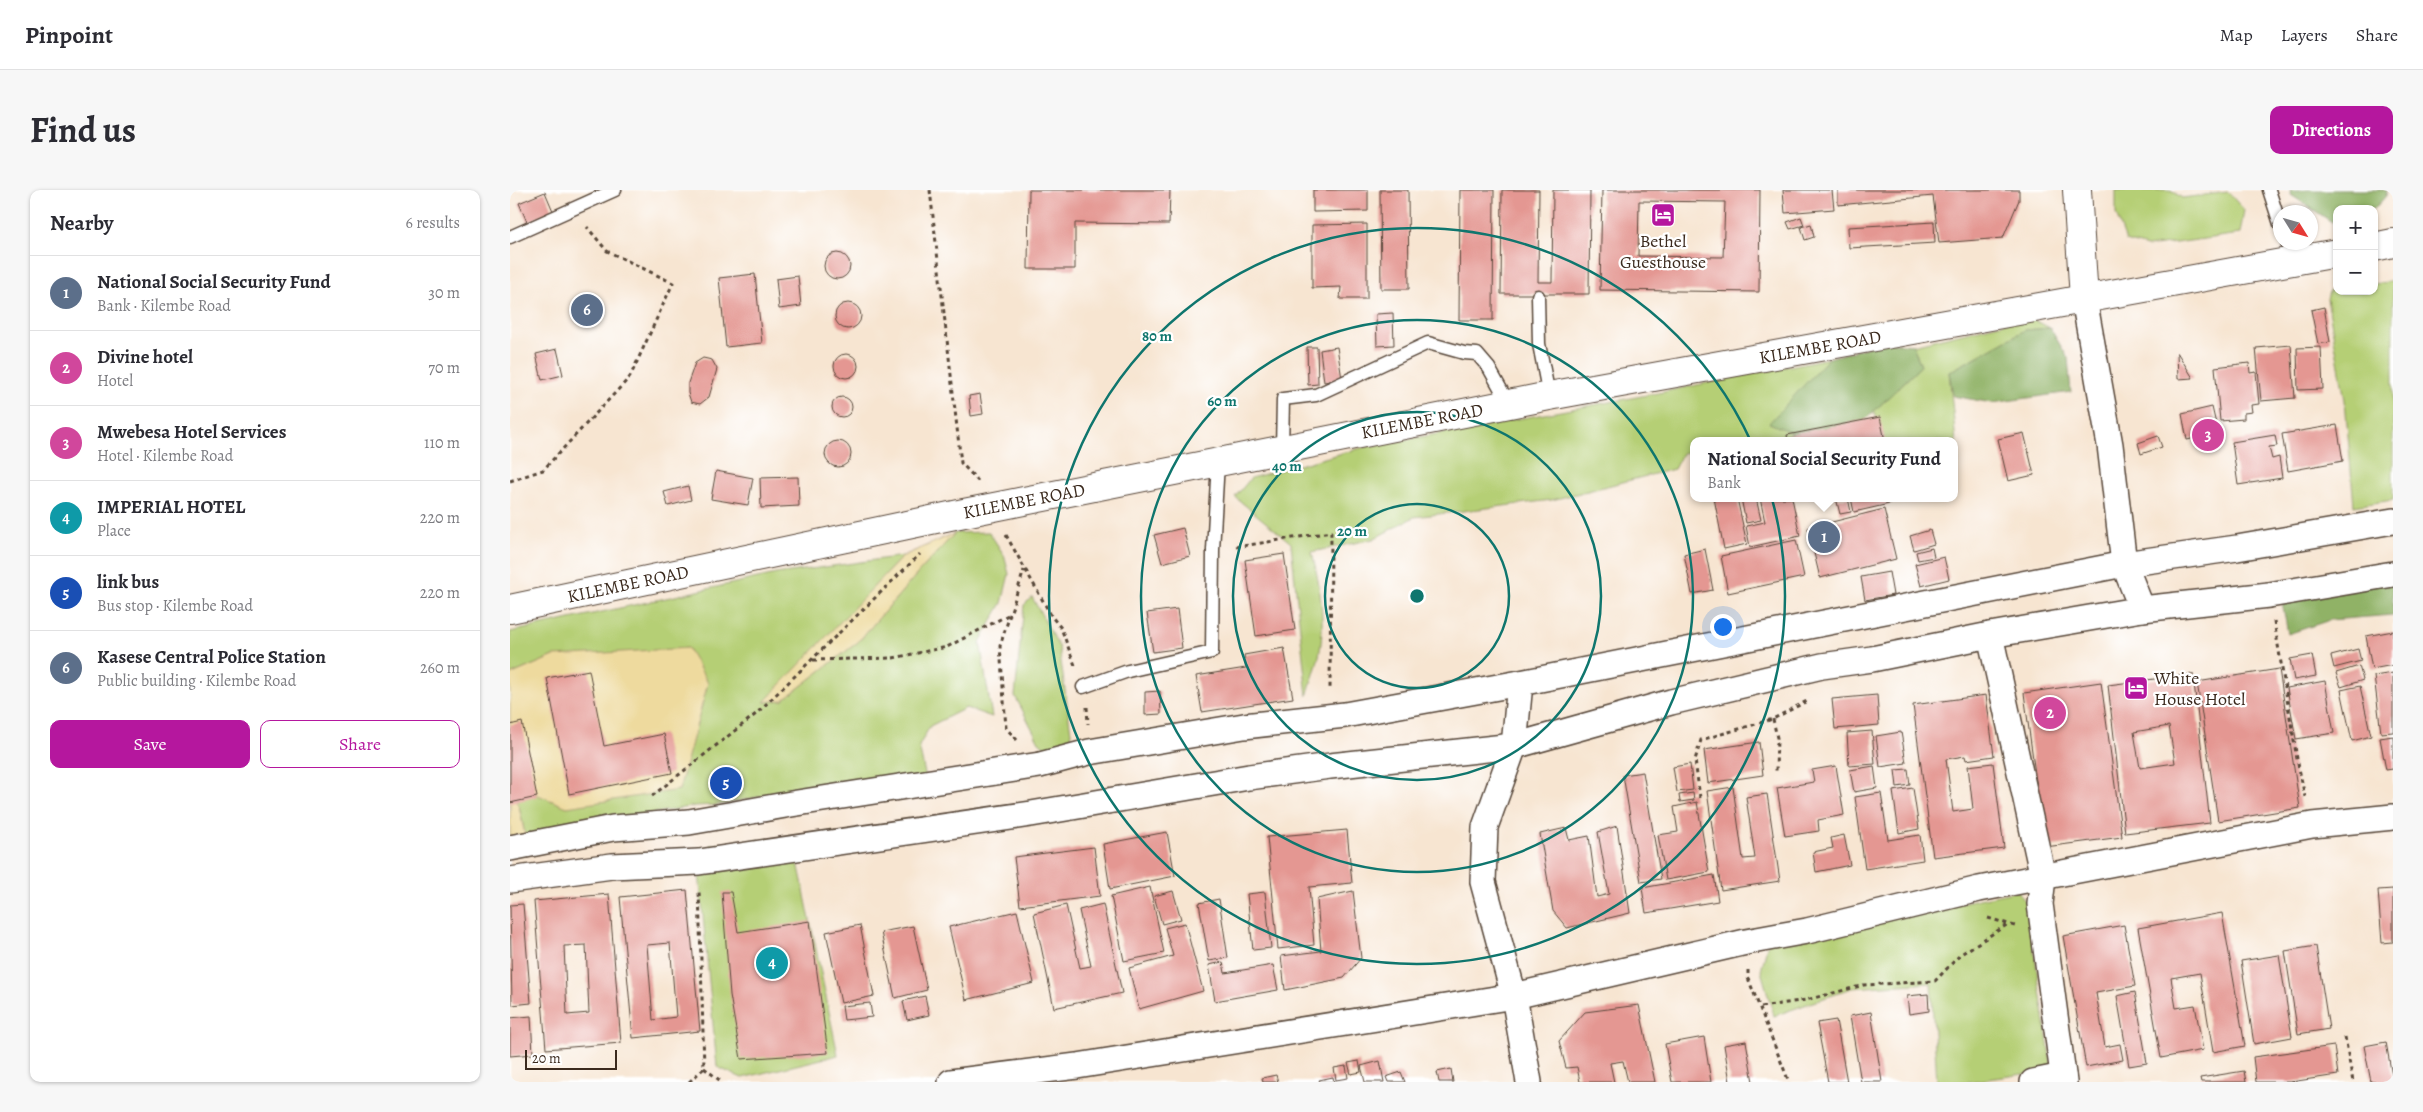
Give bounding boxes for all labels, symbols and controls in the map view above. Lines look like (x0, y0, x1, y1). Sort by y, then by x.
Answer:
text: Pinpoint (25, 19, 113, 51)
text: Map (2220, 23, 2253, 47)
text: Layers (2281, 23, 2328, 47)
text: Share (2356, 23, 2398, 47)
text: Find us (30, 106, 136, 154)
button: Directions (2270, 106, 2393, 154)
hotel icon: Bethel Guesthouse (1650, 202, 1676, 228)
north arrow (2273, 205, 2318, 250)
map controls (2333, 205, 2378, 295)
button: + (2333, 205, 2378, 250)
text: Nearby (50, 209, 113, 237)
text: 6 results (406, 212, 460, 234)
place label: Bethel Guesthouse (1620, 229, 1706, 274)
button: − (2333, 250, 2378, 295)
text: National Social Security Fund (97, 269, 331, 295)
text: 1 (63, 282, 69, 304)
text: 30 m (428, 282, 460, 304)
pin: 6 (571, 291, 603, 329)
text: Bank · Kilembe Road (97, 295, 231, 317)
street label: KILEMBE ROAD (1757, 324, 1883, 370)
text: 80 m (1142, 326, 1172, 346)
text: Divine hotel (97, 344, 193, 370)
text: 2 (62, 357, 70, 379)
text: 70 m (428, 357, 460, 379)
text: Hotel (97, 370, 133, 392)
text: 60 m (1207, 391, 1237, 411)
street label: KILEMBE ROAD (1359, 397, 1485, 445)
pin: 3 (2192, 416, 2224, 454)
text: Mwebesa Hotel Services (97, 419, 286, 445)
text: 3 (63, 432, 69, 454)
text: 110 m (424, 432, 460, 454)
popup (1690, 437, 1958, 502)
text: Hotel · Kilembe Road (97, 445, 233, 467)
text: National Social Security Fund (1707, 446, 1941, 472)
text: 40 m (1272, 456, 1302, 476)
text: Bank (1707, 472, 1741, 494)
street label: KILEMBE ROAD (961, 477, 1087, 525)
text: IMPERIAL HOTEL (97, 494, 245, 520)
text: 4 (62, 507, 70, 529)
text: 220 m (420, 507, 460, 529)
pin: 1 (1808, 518, 1840, 556)
text: Place (97, 520, 131, 542)
text: 20 m (1337, 521, 1367, 541)
street label: KILEMBE ROAD (565, 559, 691, 609)
text: link bus (97, 569, 159, 595)
text: 5 (63, 582, 69, 604)
text: 220 m (420, 582, 460, 604)
centre of rings (1408, 587, 1426, 605)
text: Bus stop · Kilembe Road (97, 595, 253, 617)
your location (1710, 614, 1736, 640)
text: Kasese Central Police Station (97, 644, 326, 670)
text: 6 (62, 657, 70, 679)
text: 260 m (420, 657, 460, 679)
place label: White House Hotel (2153, 666, 2246, 711)
text: Public building · Kilembe Road (97, 670, 296, 692)
hotel icon: White House Hotel (2123, 675, 2149, 701)
pin: 2 (2034, 694, 2066, 732)
button: Save (50, 720, 250, 768)
button: Share (260, 720, 460, 768)
pin: 5 (710, 764, 742, 802)
pin: 4 (756, 944, 788, 982)
scale bar (525, 1047, 618, 1070)
text: 20 m (532, 1049, 561, 1068)

